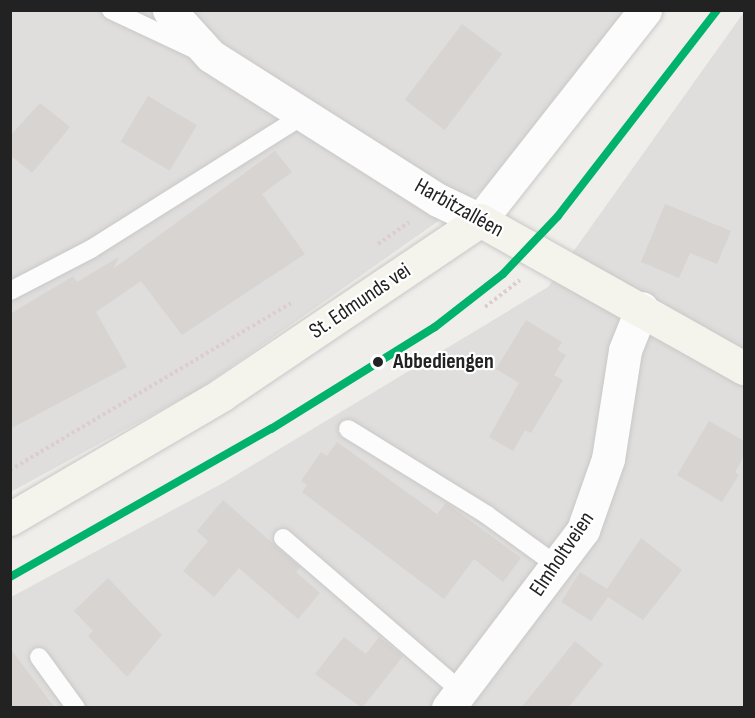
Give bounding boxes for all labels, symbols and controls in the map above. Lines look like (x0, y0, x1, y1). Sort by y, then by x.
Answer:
street label: Harbitzalléen (410, 173, 508, 243)
street label: St. Edmunds vei (304, 257, 416, 345)
place label: Abbediengen (393, 349, 494, 375)
marker: Abbediengen (368, 352, 388, 372)
street label: Elmholtveien (524, 507, 600, 601)

